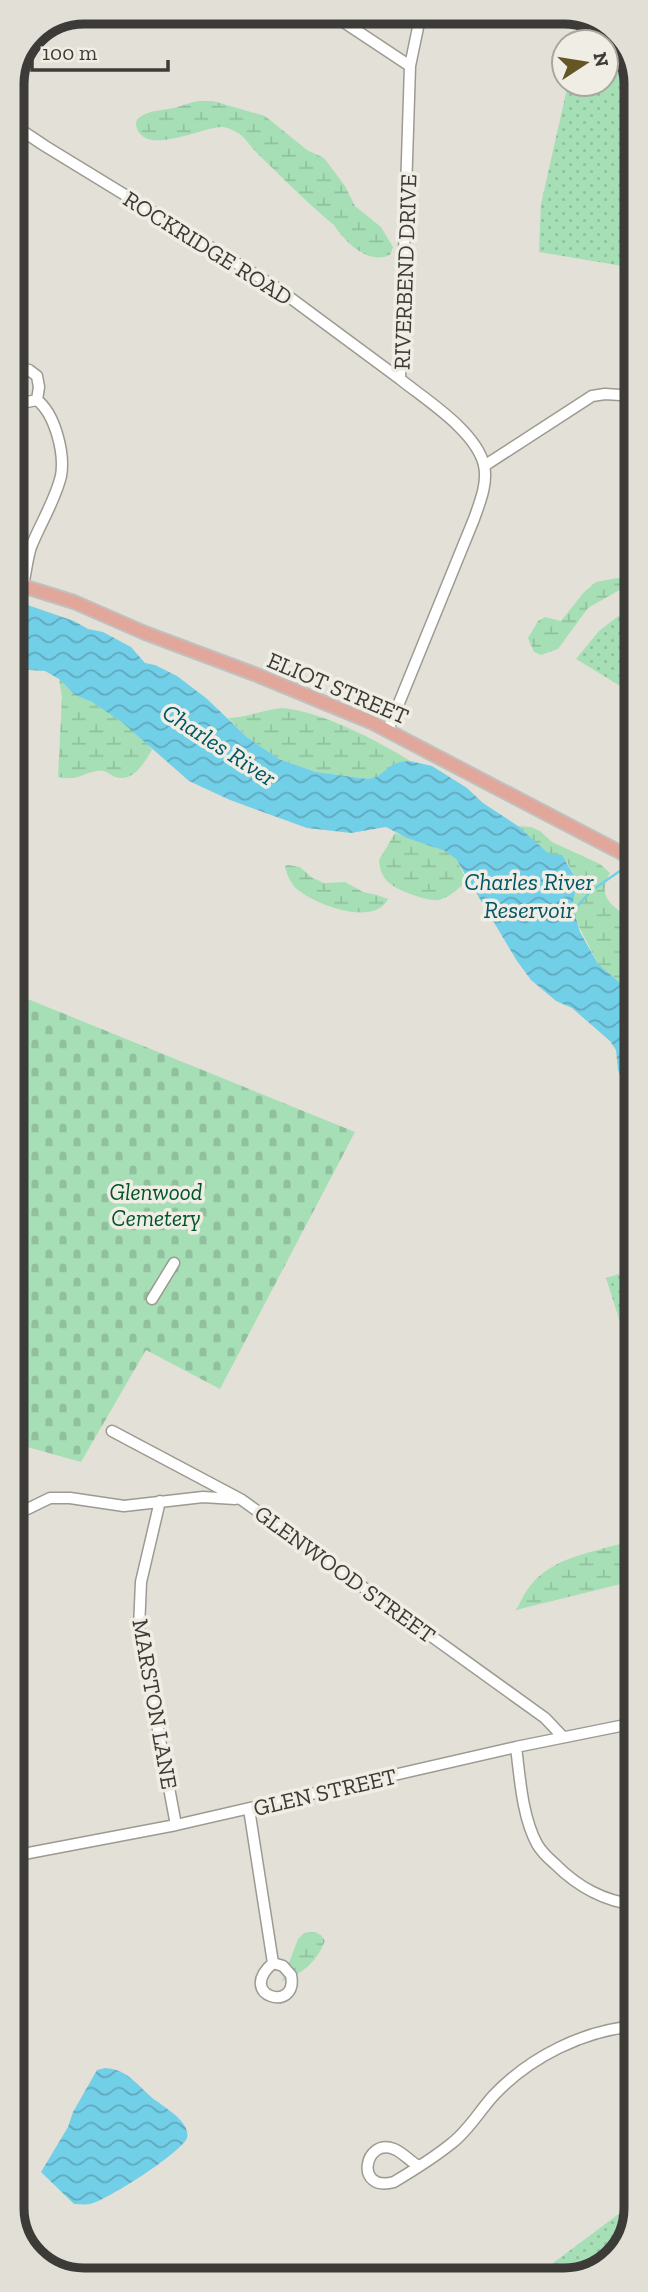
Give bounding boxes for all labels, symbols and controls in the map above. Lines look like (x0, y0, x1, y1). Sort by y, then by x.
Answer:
scale bar (32, 28, 168, 72)
north arrow (550, 28, 620, 98)
text: 100 m (42, 40, 97, 65)
text: N (588, 50, 614, 69)
street label: RIVERBEND DRIVE (388, 174, 422, 370)
street label: ROCKRIDGE ROAD (118, 185, 298, 311)
street label: ELIOT STREET (263, 646, 413, 730)
water label: Charles River (157, 697, 282, 792)
water label: Charles River Reservoir (464, 867, 594, 924)
park label: Glenwood Cemetery (110, 1178, 203, 1232)
street label: GLENWOOD STREET (249, 1499, 441, 1649)
street label: MARSTON LANE (126, 1617, 184, 1791)
street label: GLEN STREET (251, 1762, 399, 1822)

